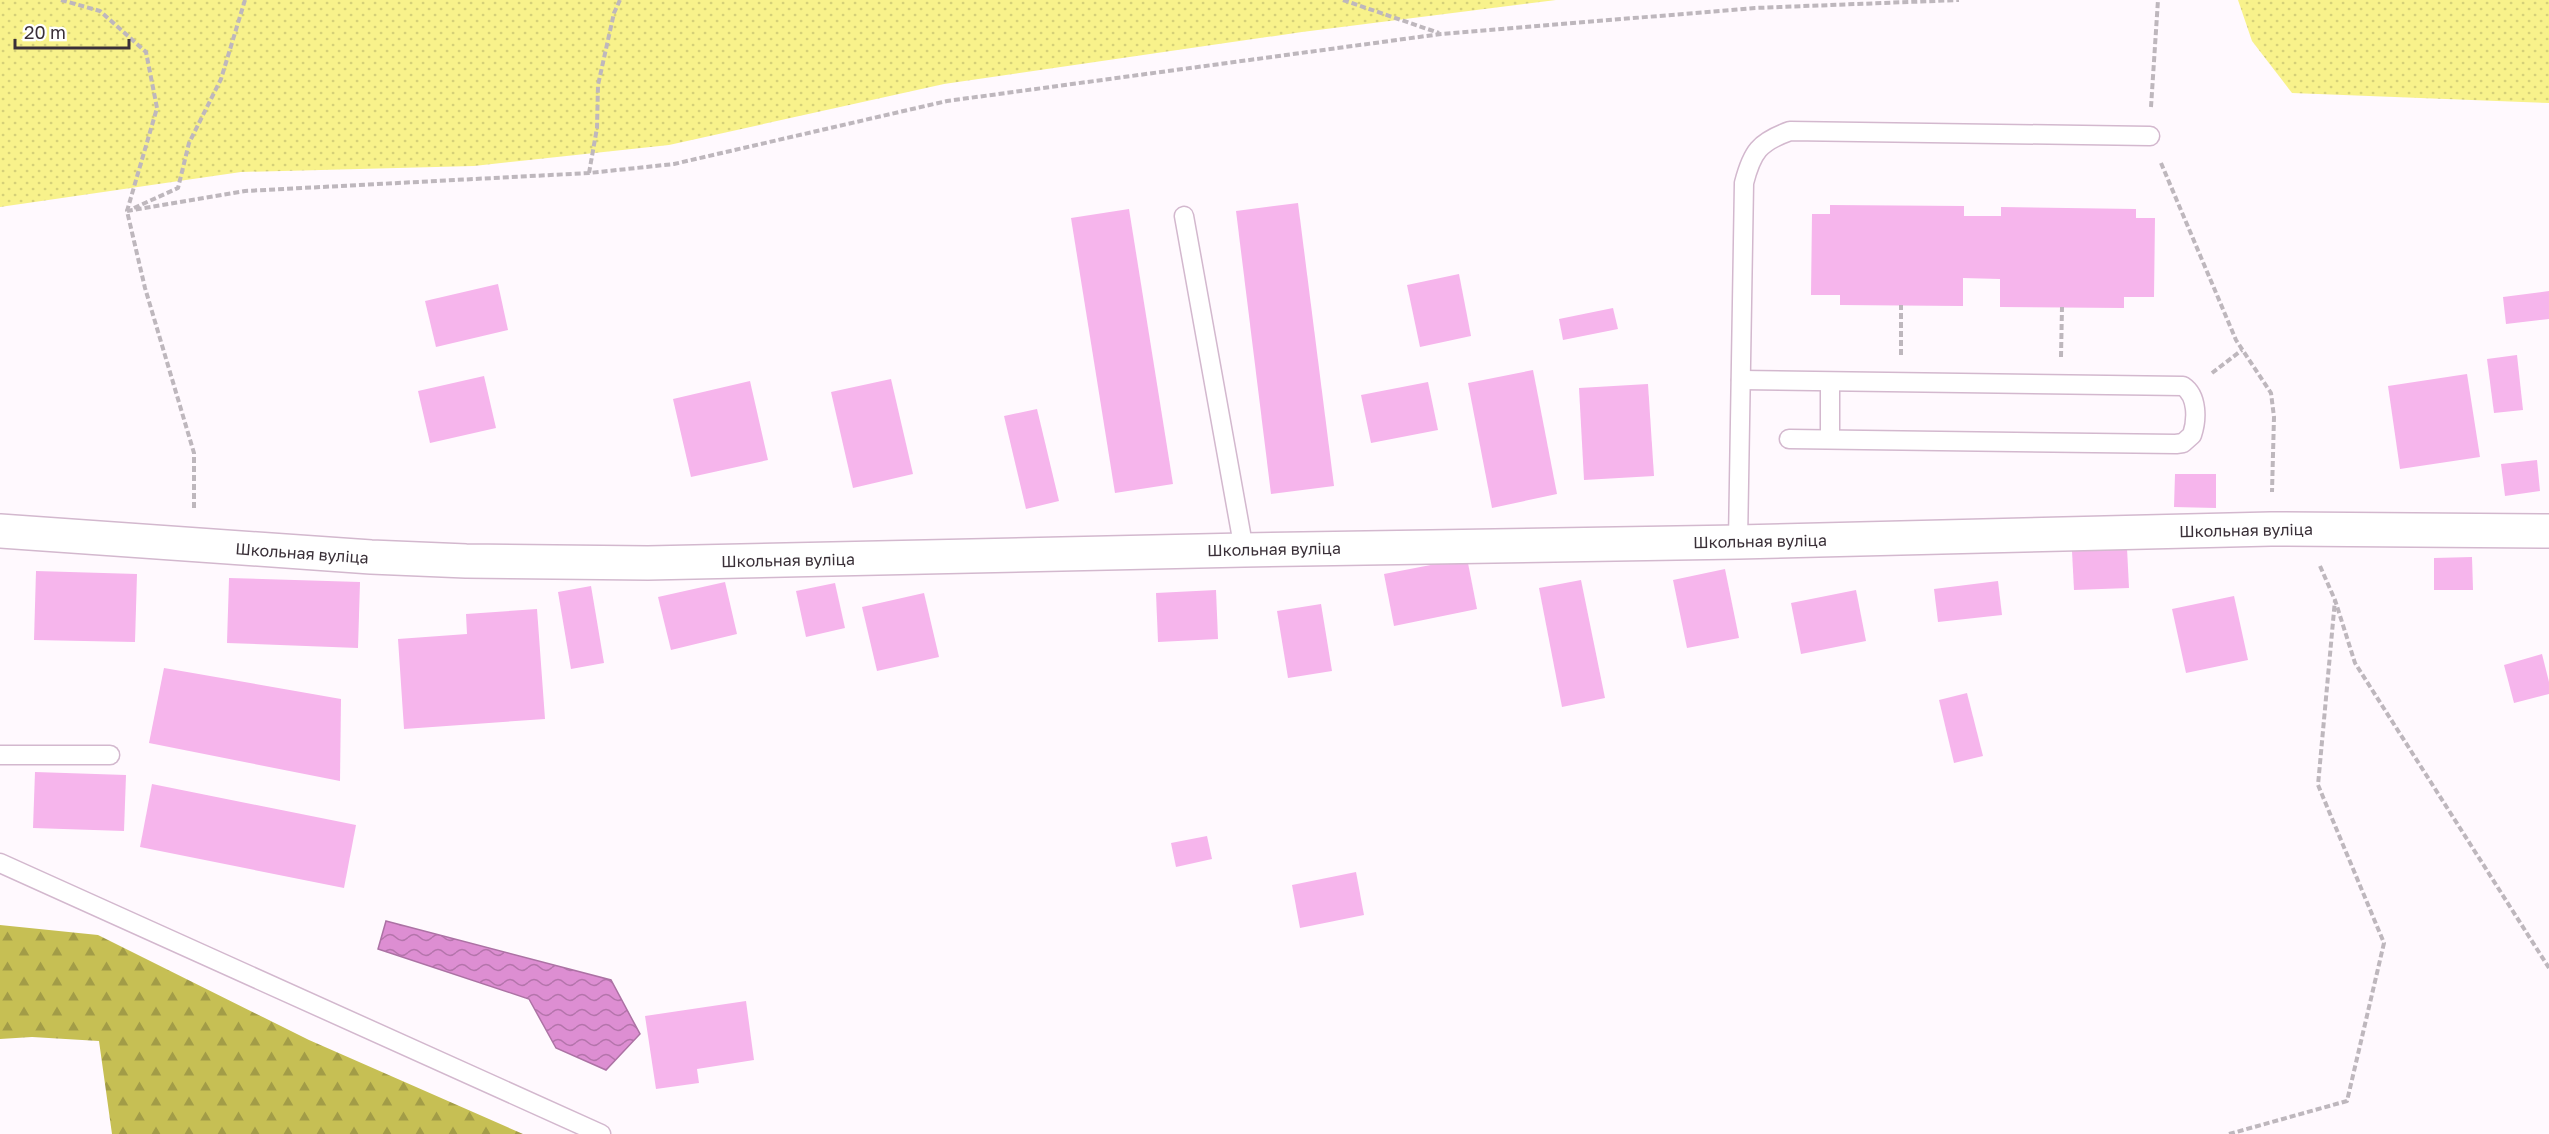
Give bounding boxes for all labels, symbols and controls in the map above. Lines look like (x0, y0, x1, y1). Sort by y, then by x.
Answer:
scale bar (15, 12, 129, 50)
text: 20 m (24, 21, 66, 43)
street label: Школьная вуліца (2179, 519, 2313, 541)
street label: Школьная вуліца (1693, 530, 1827, 552)
street label: Школьная вуліца (235, 538, 369, 568)
street label: Школьная вуліца (1207, 538, 1341, 560)
street label: Школьная вуліца (721, 549, 855, 571)

